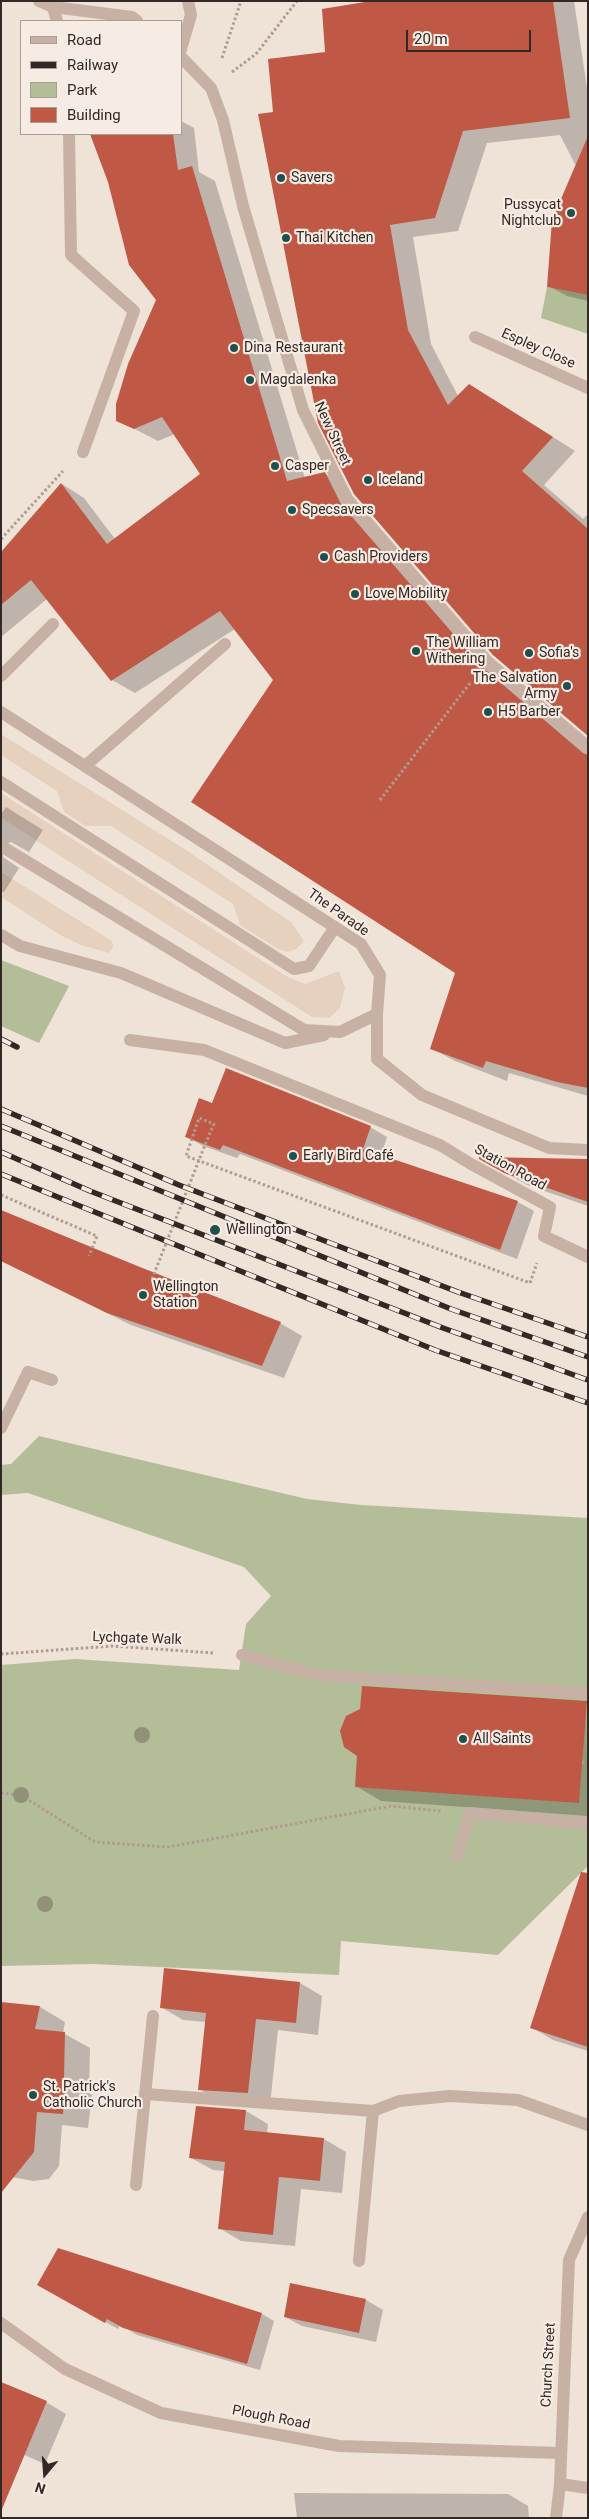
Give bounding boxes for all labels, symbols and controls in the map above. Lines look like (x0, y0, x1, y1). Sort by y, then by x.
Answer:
legend (20, 20, 182, 135)
scale bar (409, 20, 534, 52)
text: 20 m (414, 30, 448, 48)
text: Road (67, 31, 101, 49)
text: Railway (67, 56, 118, 74)
text: Park (67, 81, 97, 99)
text: Building (67, 106, 121, 124)
place label: Savers (291, 170, 333, 186)
marker: Savers (275, 172, 287, 184)
place label: Pussycat Nightclub (501, 197, 561, 230)
marker: Pussycat Nightclub (565, 207, 577, 219)
place label: Thai Kitchen (296, 230, 374, 246)
marker: Thai Kitchen (280, 232, 292, 244)
street label: Espley Close (498, 325, 578, 373)
place label: Dina Restaurant (244, 340, 343, 356)
marker: Dina Restaurant (228, 342, 240, 354)
place label: Magdalenka (260, 372, 336, 388)
marker: Magdalenka (244, 374, 256, 386)
street label: New Street (310, 399, 354, 469)
place label: Casper (285, 458, 329, 474)
marker: Casper (269, 460, 281, 472)
place label: Iceland (378, 472, 423, 488)
marker: Iceland (362, 474, 374, 486)
place label: Specsavers (302, 502, 374, 518)
marker: Specsavers (286, 504, 298, 516)
place label: Cash Providers (334, 549, 428, 565)
marker: Cash Providers (318, 551, 330, 563)
place label: Love Mobility (365, 586, 447, 602)
marker: Love Mobility (349, 588, 361, 600)
place label: The William Withering (426, 635, 499, 668)
marker: The William Withering (410, 645, 422, 657)
place label: Sofia's (539, 645, 579, 661)
marker: Sofia's (523, 647, 535, 659)
place label: The Salvation Army (473, 670, 557, 702)
marker: The Salvation Army (561, 680, 573, 692)
place label: H5 Barber (498, 704, 560, 720)
marker: H5 Barber (482, 706, 494, 718)
street label: The Parade (304, 886, 372, 940)
street label: Station Road (471, 1141, 549, 1195)
place label: Early Bird Café (303, 1148, 394, 1164)
marker: Early Bird Café (287, 1150, 299, 1162)
place label: Wellington (226, 1222, 292, 1238)
marker: Wellington (208, 1223, 222, 1237)
place label: Wellington Station (153, 1279, 219, 1311)
marker: Wellington Station (137, 1289, 149, 1301)
street label: Lychgate Walk (92, 1629, 182, 1649)
place label: All Saints (473, 1731, 531, 1747)
marker: All Saints (457, 1733, 469, 1745)
place label: St. Patrick's Catholic Church (43, 2079, 142, 2112)
marker: St. Patrick's Catholic Church (27, 2089, 39, 2101)
street label: Church Street (538, 2322, 560, 2408)
street label: Plough Road (231, 2402, 311, 2434)
north arrow (20, 2449, 70, 2499)
text: N (33, 2479, 48, 2497)

